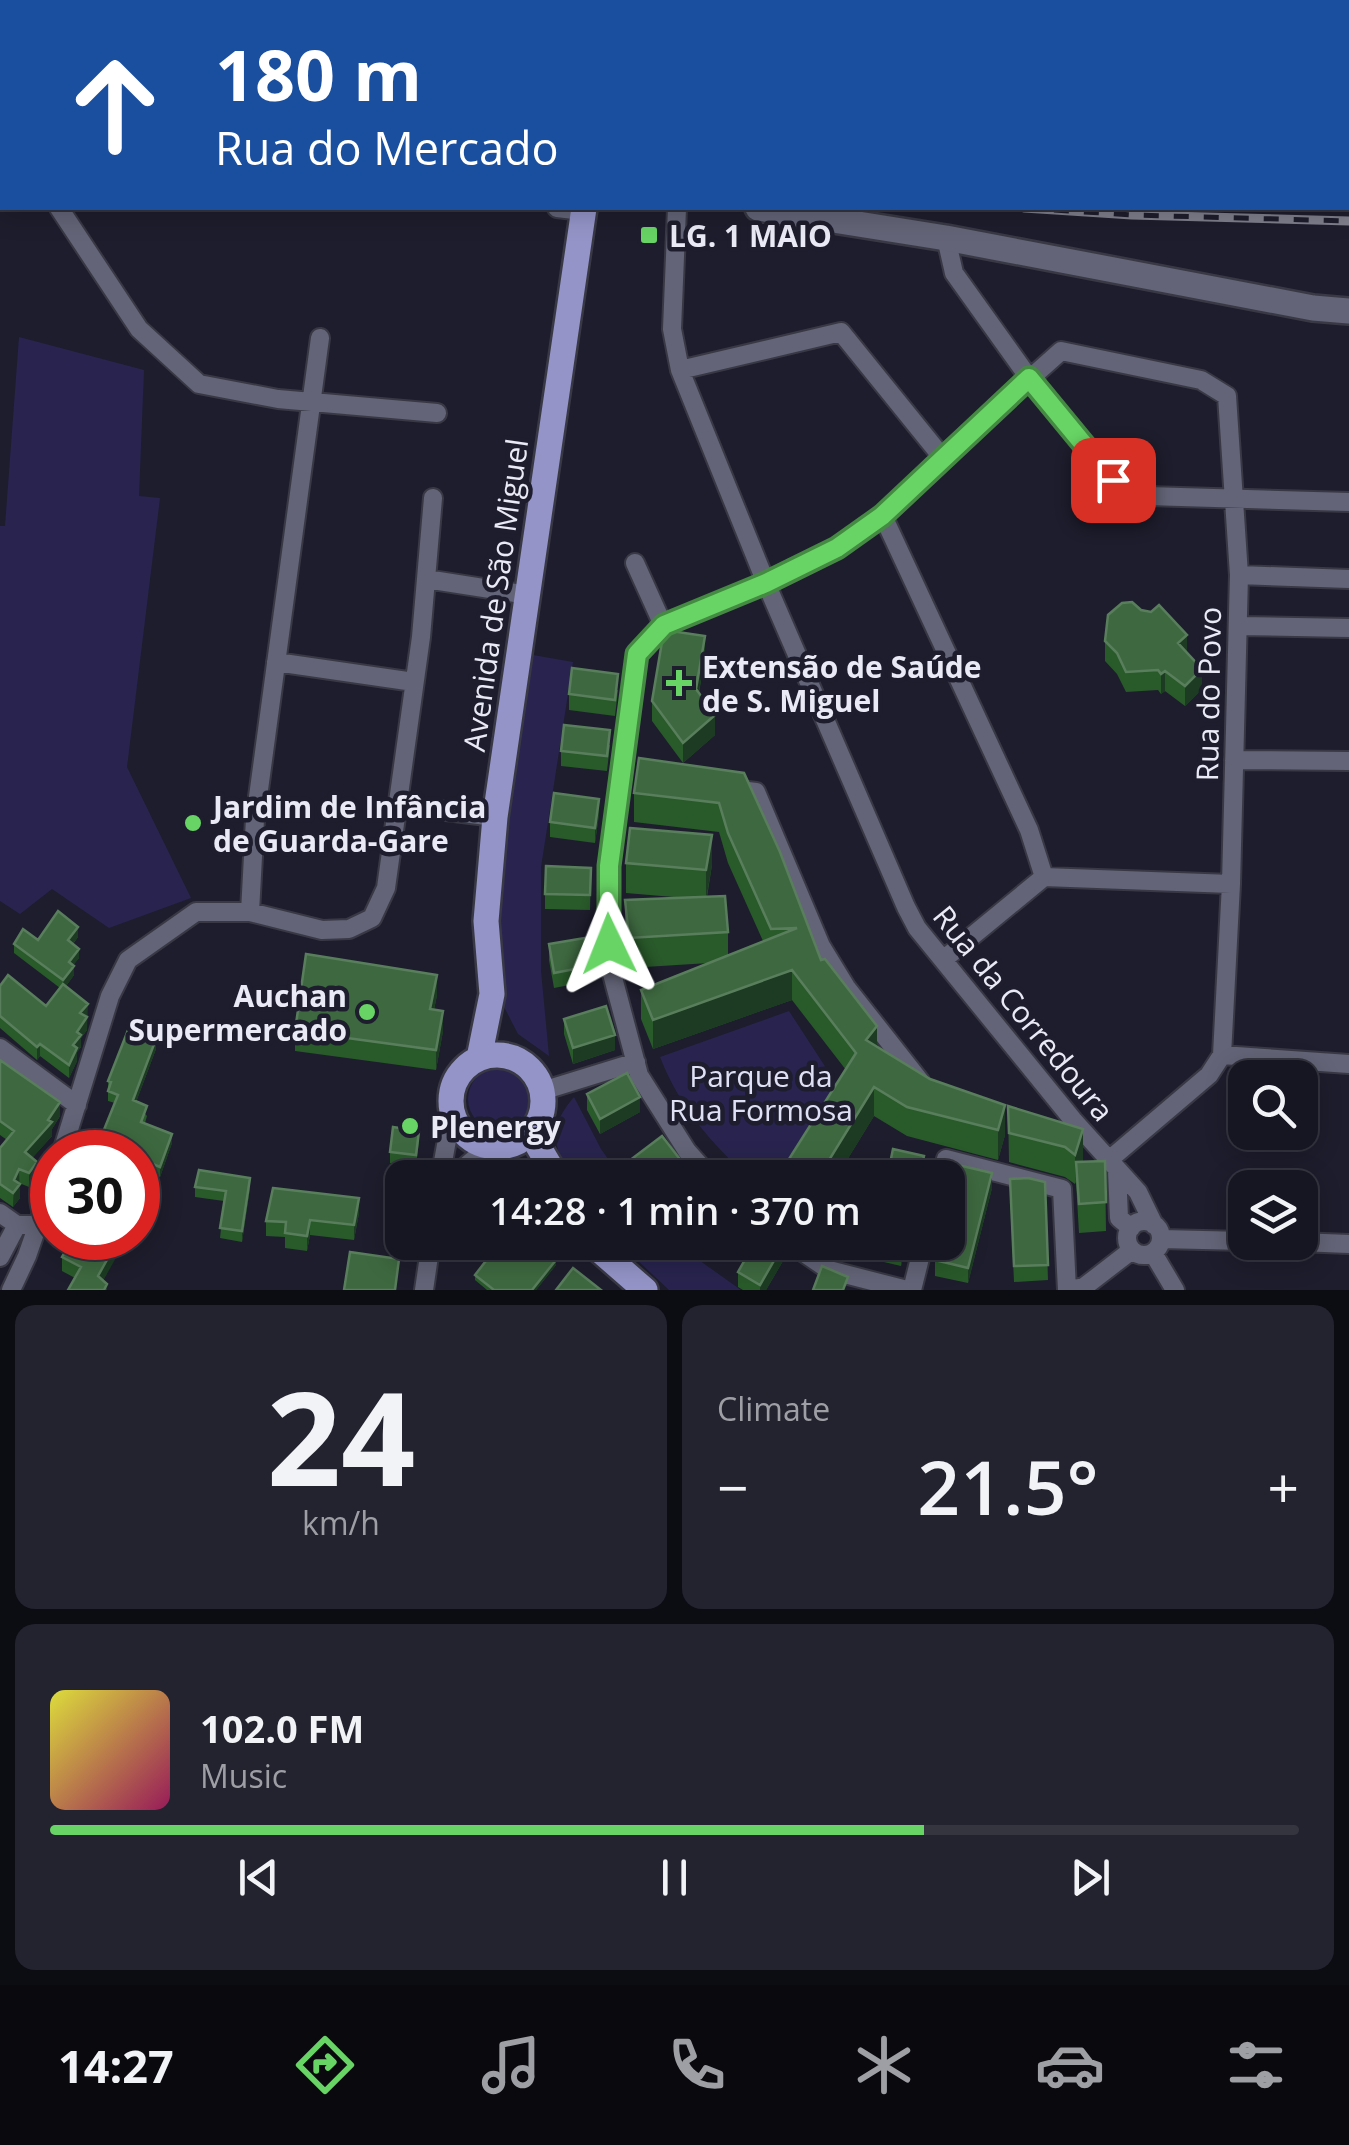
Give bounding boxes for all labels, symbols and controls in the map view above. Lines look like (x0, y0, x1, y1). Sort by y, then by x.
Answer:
text: 180 m (215, 26, 422, 122)
icon: ahead (50, 40, 180, 170)
text: Rua do Mercado (215, 117, 559, 178)
place label: LG. 1 MAIO (669, 215, 832, 256)
marker: LG. 1 MAIO (638, 224, 660, 246)
street label: Avenida de São Miguel (453, 436, 537, 754)
pin (1071, 438, 1156, 523)
icon: arrive (1086, 453, 1141, 508)
street label: Rua do Povo (1186, 606, 1230, 782)
place label: Extensão de Saúde de S. Miguel (702, 646, 982, 721)
marker: Extensão de Saúde de S. Miguel (666, 670, 692, 696)
place label: Jardim de Infância de Guarda-Gare (210, 786, 486, 861)
marker: Jardim de Infância de Guarda-Gare (182, 812, 204, 834)
position arrow (557, 892, 661, 996)
street label: Rua da Corredoura (924, 897, 1124, 1129)
place label: Auchan Supermercado (129, 975, 347, 1050)
marker: Auchan Supermercado (356, 1001, 378, 1023)
park label: Parque da Rua Formosa (669, 1055, 853, 1130)
map controls (1228, 1060, 1318, 1260)
button: search (1228, 1060, 1318, 1150)
place label: Plenergy (430, 1106, 562, 1147)
marker: Plenergy (399, 1115, 421, 1137)
speed limit sign: 30 (30, 1130, 160, 1260)
button: layers (1228, 1170, 1318, 1260)
text: 14:28 · 1 min · 370 m (489, 1184, 861, 1236)
text: 24 (267, 1347, 415, 1524)
text: Climate (717, 1387, 830, 1430)
text: 21.5° (917, 1435, 1099, 1537)
text: − (717, 1449, 748, 1524)
text: + (1268, 1449, 1299, 1524)
text: km/h (302, 1501, 380, 1544)
text: 102.0 FM (200, 1702, 364, 1754)
text: Music (200, 1754, 287, 1797)
icon: previous (231, 1850, 286, 1905)
icon: pause (647, 1850, 702, 1905)
icon: next (1063, 1850, 1118, 1905)
icon: directions (290, 2030, 360, 2100)
icon: music (476, 2030, 546, 2100)
icon: phone (662, 2030, 732, 2100)
icon: climate (849, 2030, 919, 2100)
icon: car (1035, 2030, 1105, 2100)
icon: filters (1221, 2030, 1291, 2100)
text: 14:27 (58, 2035, 174, 2096)

